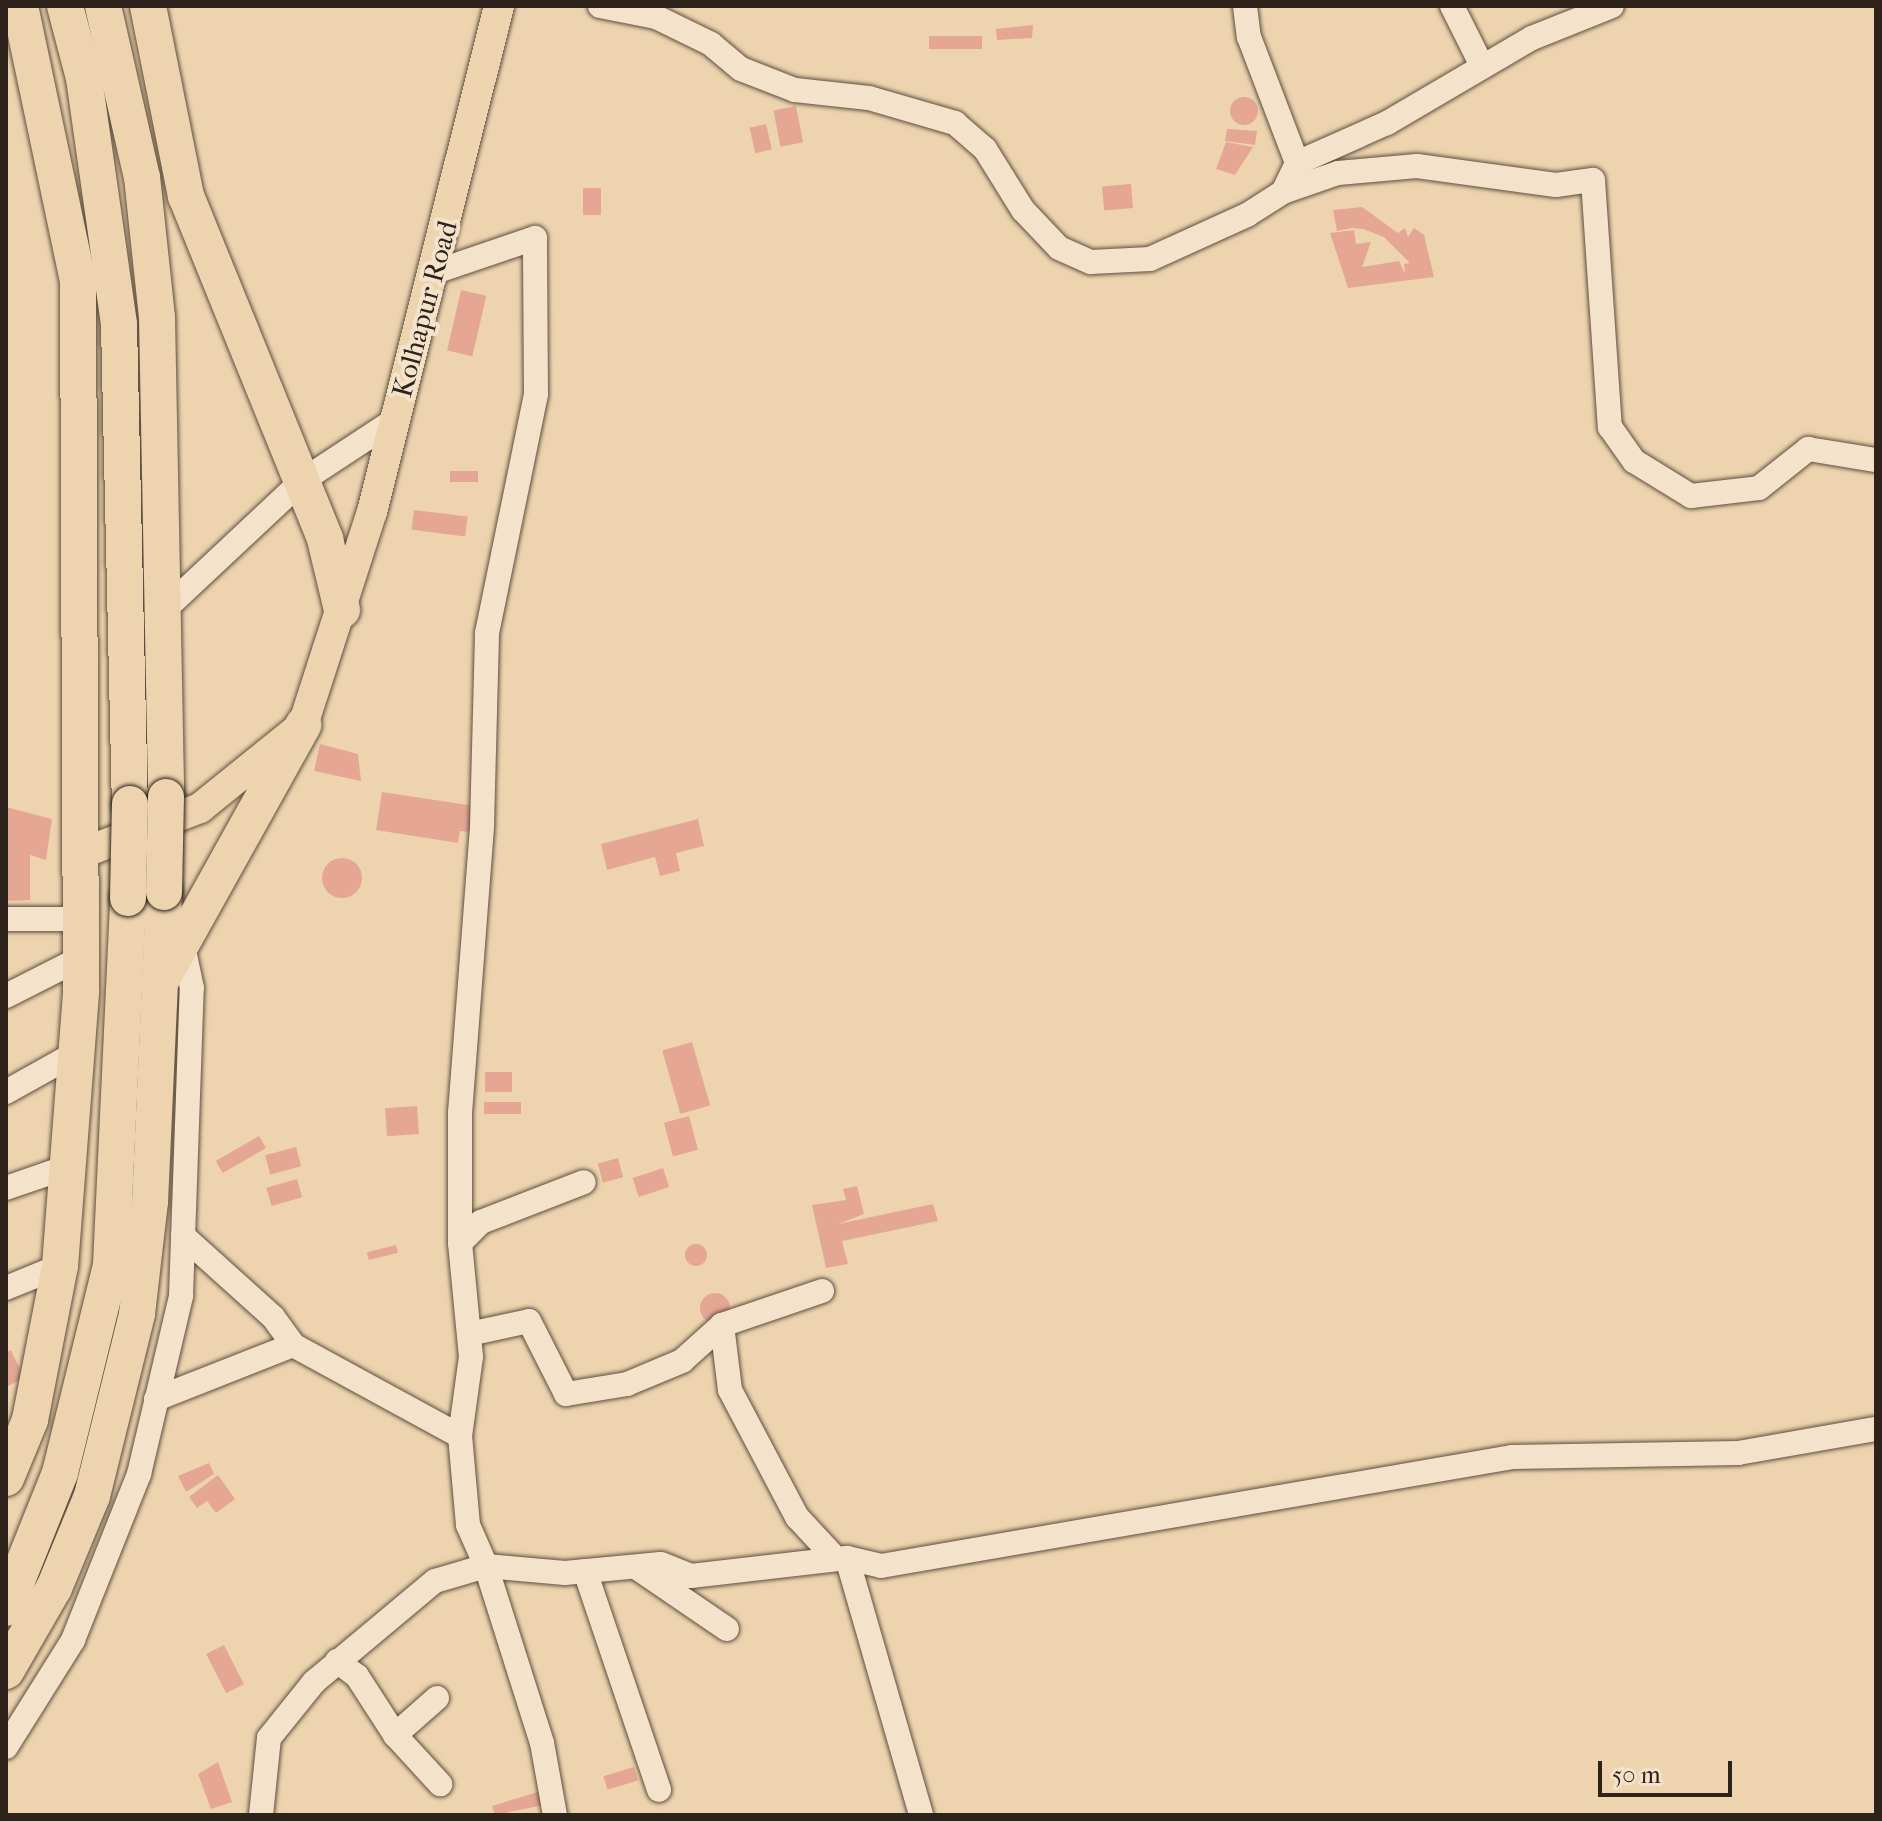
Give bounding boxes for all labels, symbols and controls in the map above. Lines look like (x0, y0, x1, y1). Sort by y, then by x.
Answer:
street label: Kolhapur Road (385, 217, 465, 401)
scale bar (1602, 1745, 1736, 1795)
text: 50 m (1612, 1761, 1661, 1789)

